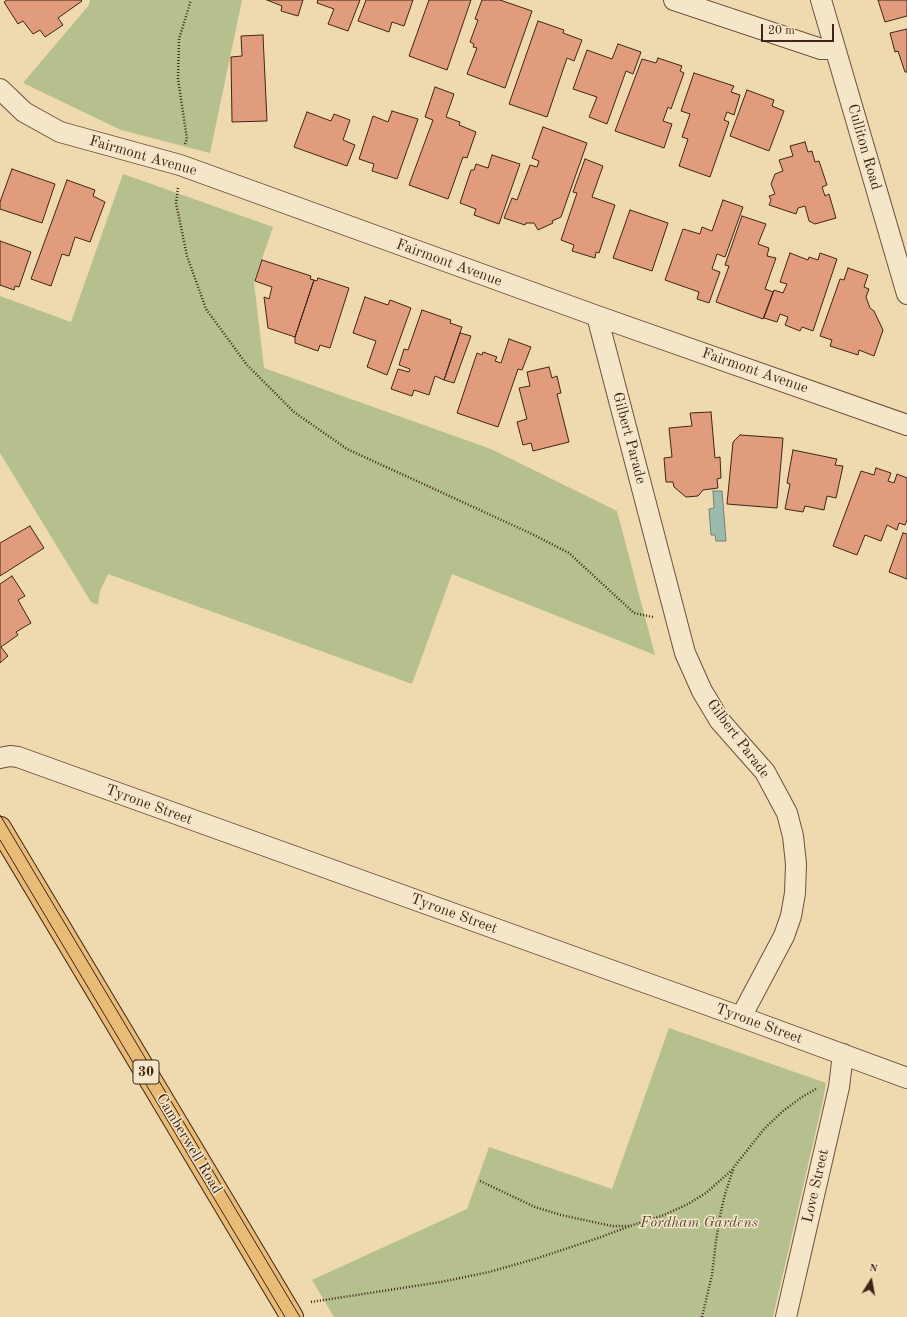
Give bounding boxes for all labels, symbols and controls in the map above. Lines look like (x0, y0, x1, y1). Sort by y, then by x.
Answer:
scale bar (763, 16, 836, 42)
text: 20 m (768, 25, 795, 37)
street label: Culliton Road (843, 102, 885, 192)
street label: Fairmont Avenue (87, 132, 199, 180)
street label: Fairmont Avenue (394, 236, 504, 290)
street label: Fairmont Avenue (699, 344, 811, 398)
street label: Gilbert Parade (608, 390, 650, 486)
street label: Gilbert Parade (702, 696, 774, 782)
street label: Tyrone Street (103, 781, 195, 829)
street label: Tyrone Street (408, 890, 500, 938)
street label: Tyrone Street (713, 1000, 805, 1048)
road number: 30 (133, 1060, 159, 1084)
street label: Camberwell Road (152, 1091, 226, 1197)
street label: Love Street (799, 1147, 833, 1225)
park label: Fordham Gardens (640, 1214, 758, 1232)
north arrow (851, 1261, 891, 1301)
text: N (868, 1263, 879, 1275)

